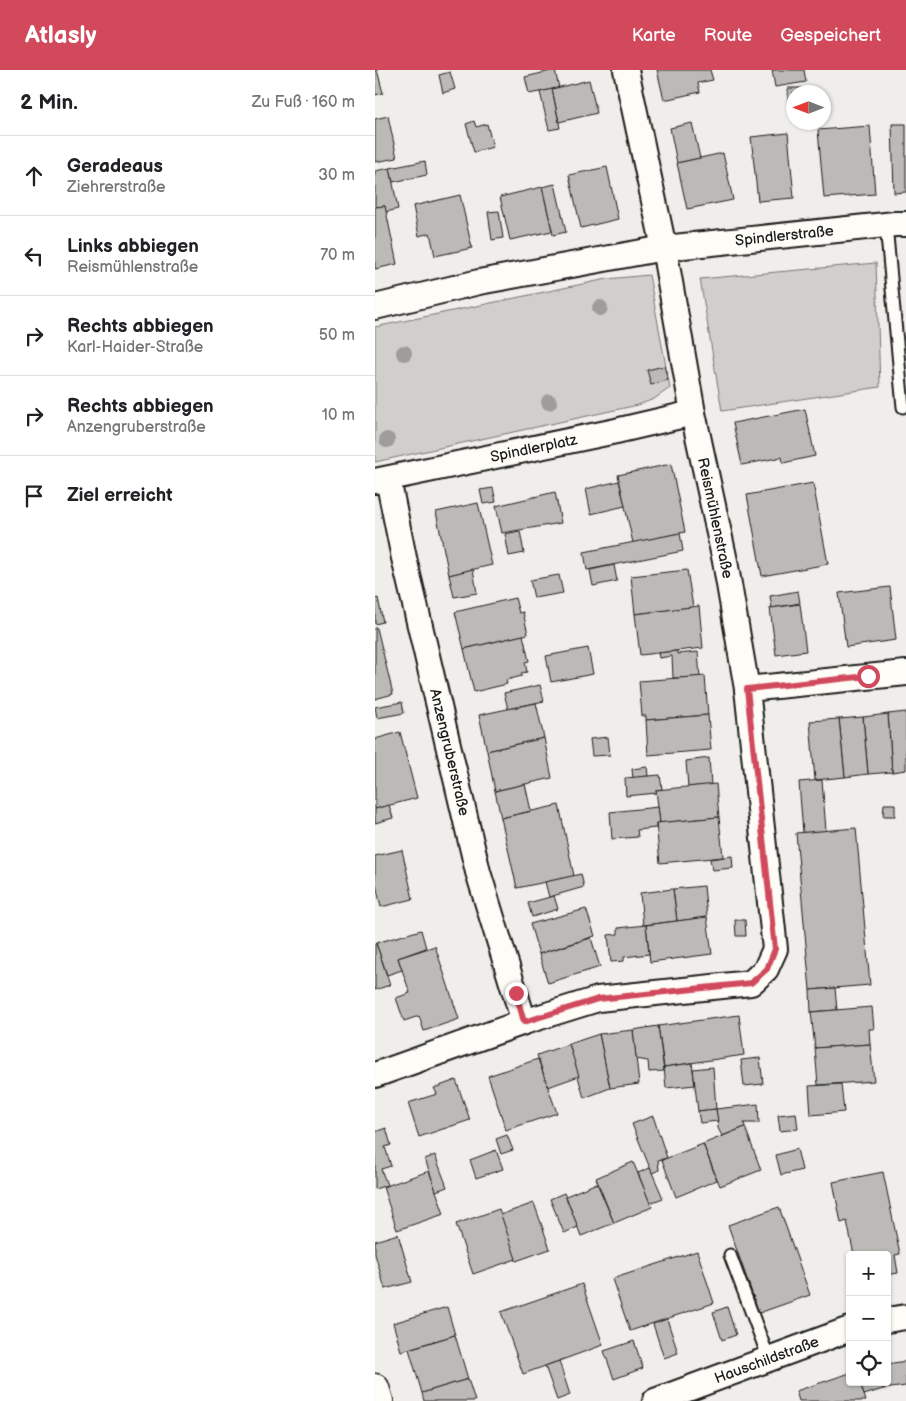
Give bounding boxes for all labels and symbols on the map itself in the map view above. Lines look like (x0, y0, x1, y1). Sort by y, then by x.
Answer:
north arrow (786, 85, 831, 130)
street label: Spindlerstraße (734, 221, 835, 250)
street label: Spindlerplatz (489, 430, 580, 466)
street label: Reismühlenstraße (693, 456, 737, 580)
route start (857, 665, 880, 688)
street label: Anzengruberstraße (426, 687, 474, 818)
route end (505, 982, 528, 1005)
street label: Hauschildstraße (712, 1332, 822, 1388)

